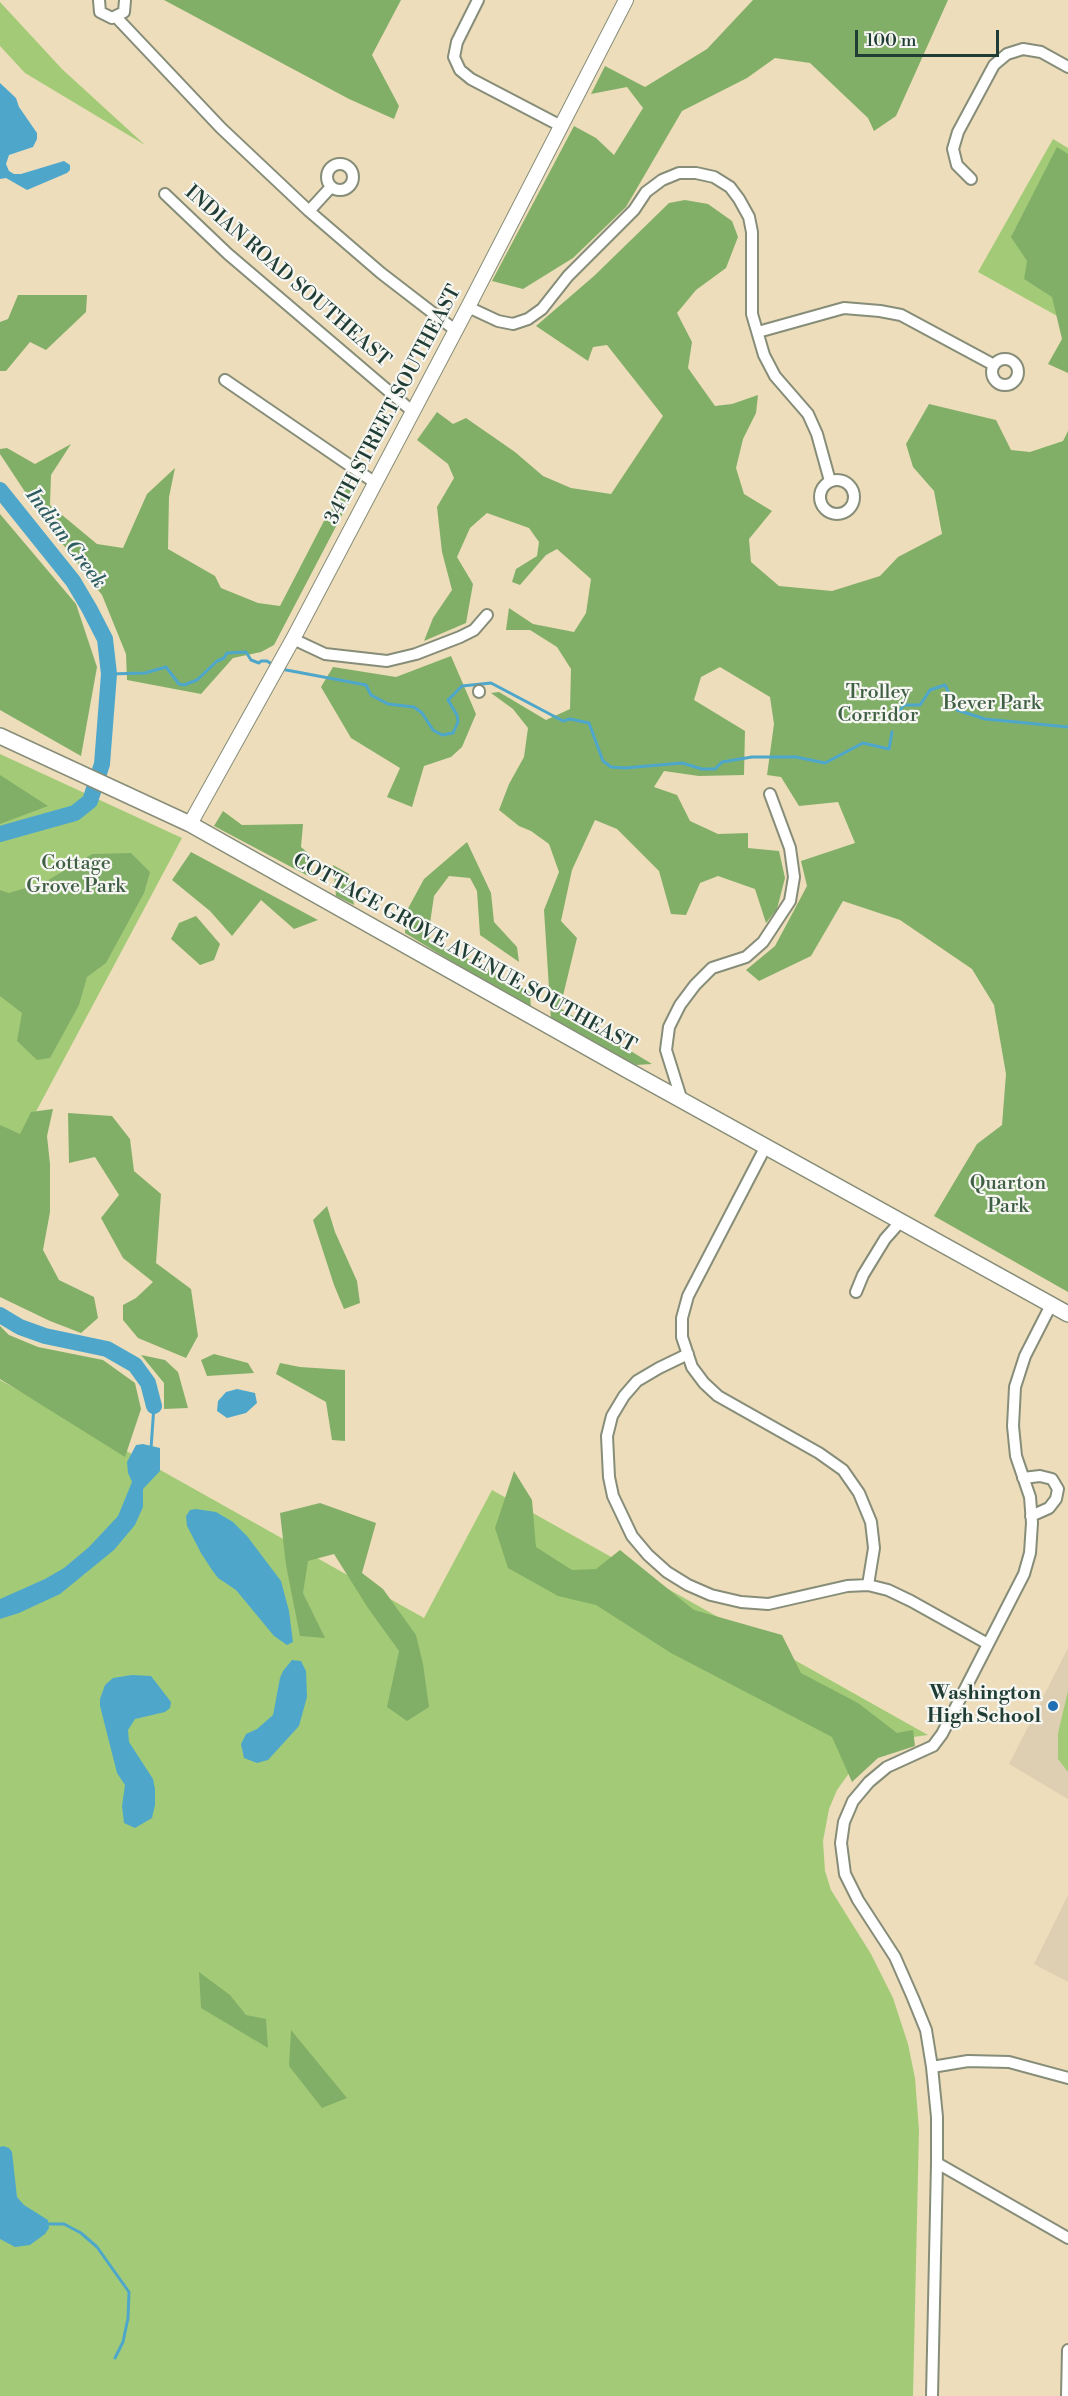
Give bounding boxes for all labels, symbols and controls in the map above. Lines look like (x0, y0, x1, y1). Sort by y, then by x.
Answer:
scale bar (858, 18, 1002, 56)
text: 100 m (866, 29, 917, 52)
street label: INDIAN ROAD SOUTHEAST (179, 181, 395, 373)
street label: 34TH STREET SOUTHEAST (321, 281, 467, 529)
water label: Indian Creek (19, 484, 111, 594)
park label: Trolley Corridor (838, 681, 918, 728)
park label: Bever Park (943, 692, 1041, 716)
street label: COTTAGE GROVE AVENUE SOUTHEAST (288, 849, 640, 1059)
park label: Cottage Grove Park (26, 852, 126, 899)
park label: Quarton Park (970, 1172, 1046, 1219)
place label: Washington High School (927, 1682, 1041, 1729)
marker: Washington High School (1046, 1699, 1060, 1713)

